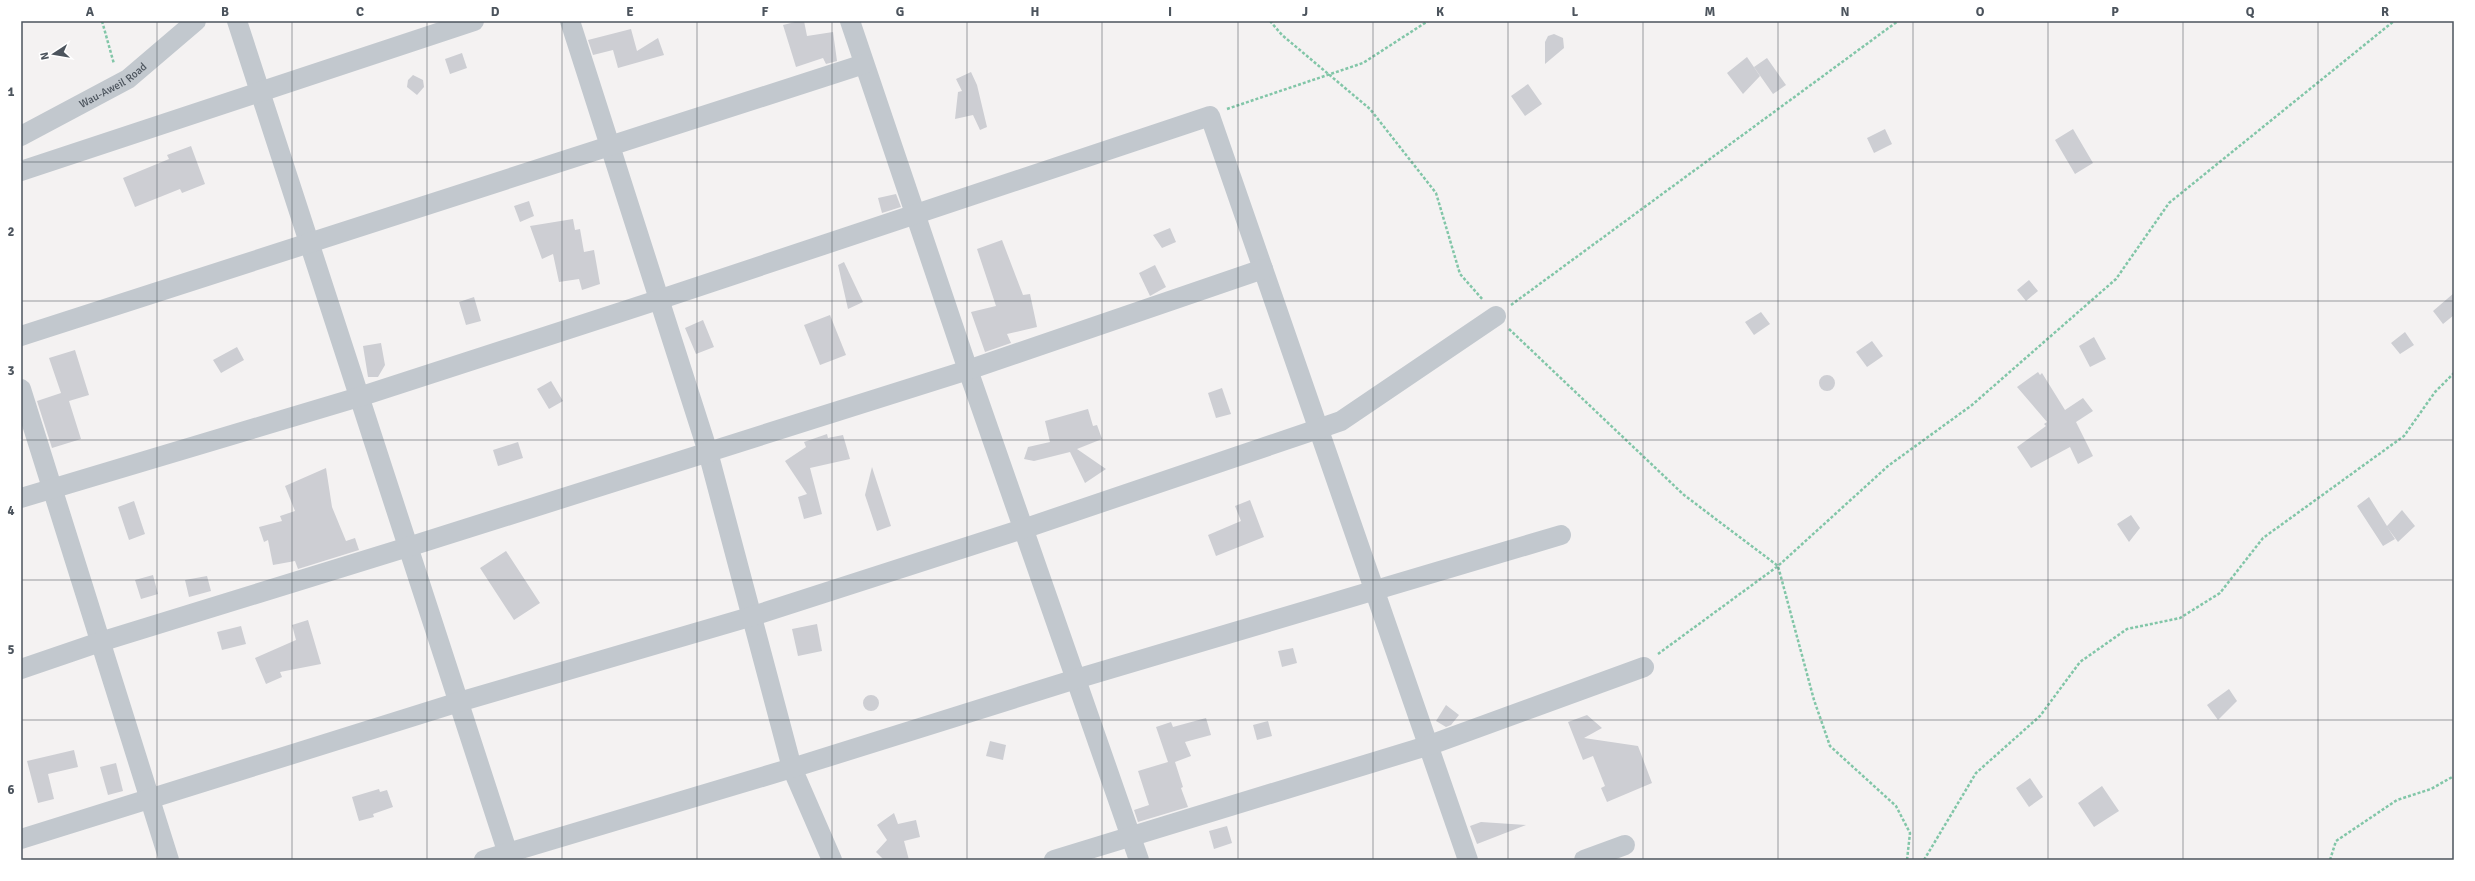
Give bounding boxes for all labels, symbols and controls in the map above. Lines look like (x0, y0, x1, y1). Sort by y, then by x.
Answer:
text: A (86, 4, 95, 20)
text: B (221, 4, 229, 20)
text: C (356, 4, 364, 20)
text: D (491, 4, 500, 20)
text: E (626, 4, 634, 20)
text: F (762, 4, 769, 20)
text: G (896, 4, 904, 20)
text: H (1031, 4, 1039, 20)
text: I (1168, 4, 1172, 20)
text: J (1302, 4, 1308, 20)
text: K (1436, 4, 1444, 20)
text: L (1572, 4, 1579, 20)
text: M (1705, 4, 1716, 20)
text: N (1840, 4, 1850, 20)
text: O (1976, 4, 1985, 20)
text: P (2111, 4, 2119, 20)
text: Q (2246, 4, 2255, 20)
text: R (2381, 4, 2389, 20)
north arrow (34, 34, 74, 74)
text: N (38, 51, 52, 61)
street label: Wau-Aweil Road (77, 60, 149, 111)
text: 1 (7, 84, 15, 100)
text: 2 (7, 224, 15, 240)
text: 3 (7, 363, 15, 379)
text: 4 (7, 503, 15, 519)
text: 5 (7, 642, 15, 658)
text: 6 (7, 782, 15, 798)

